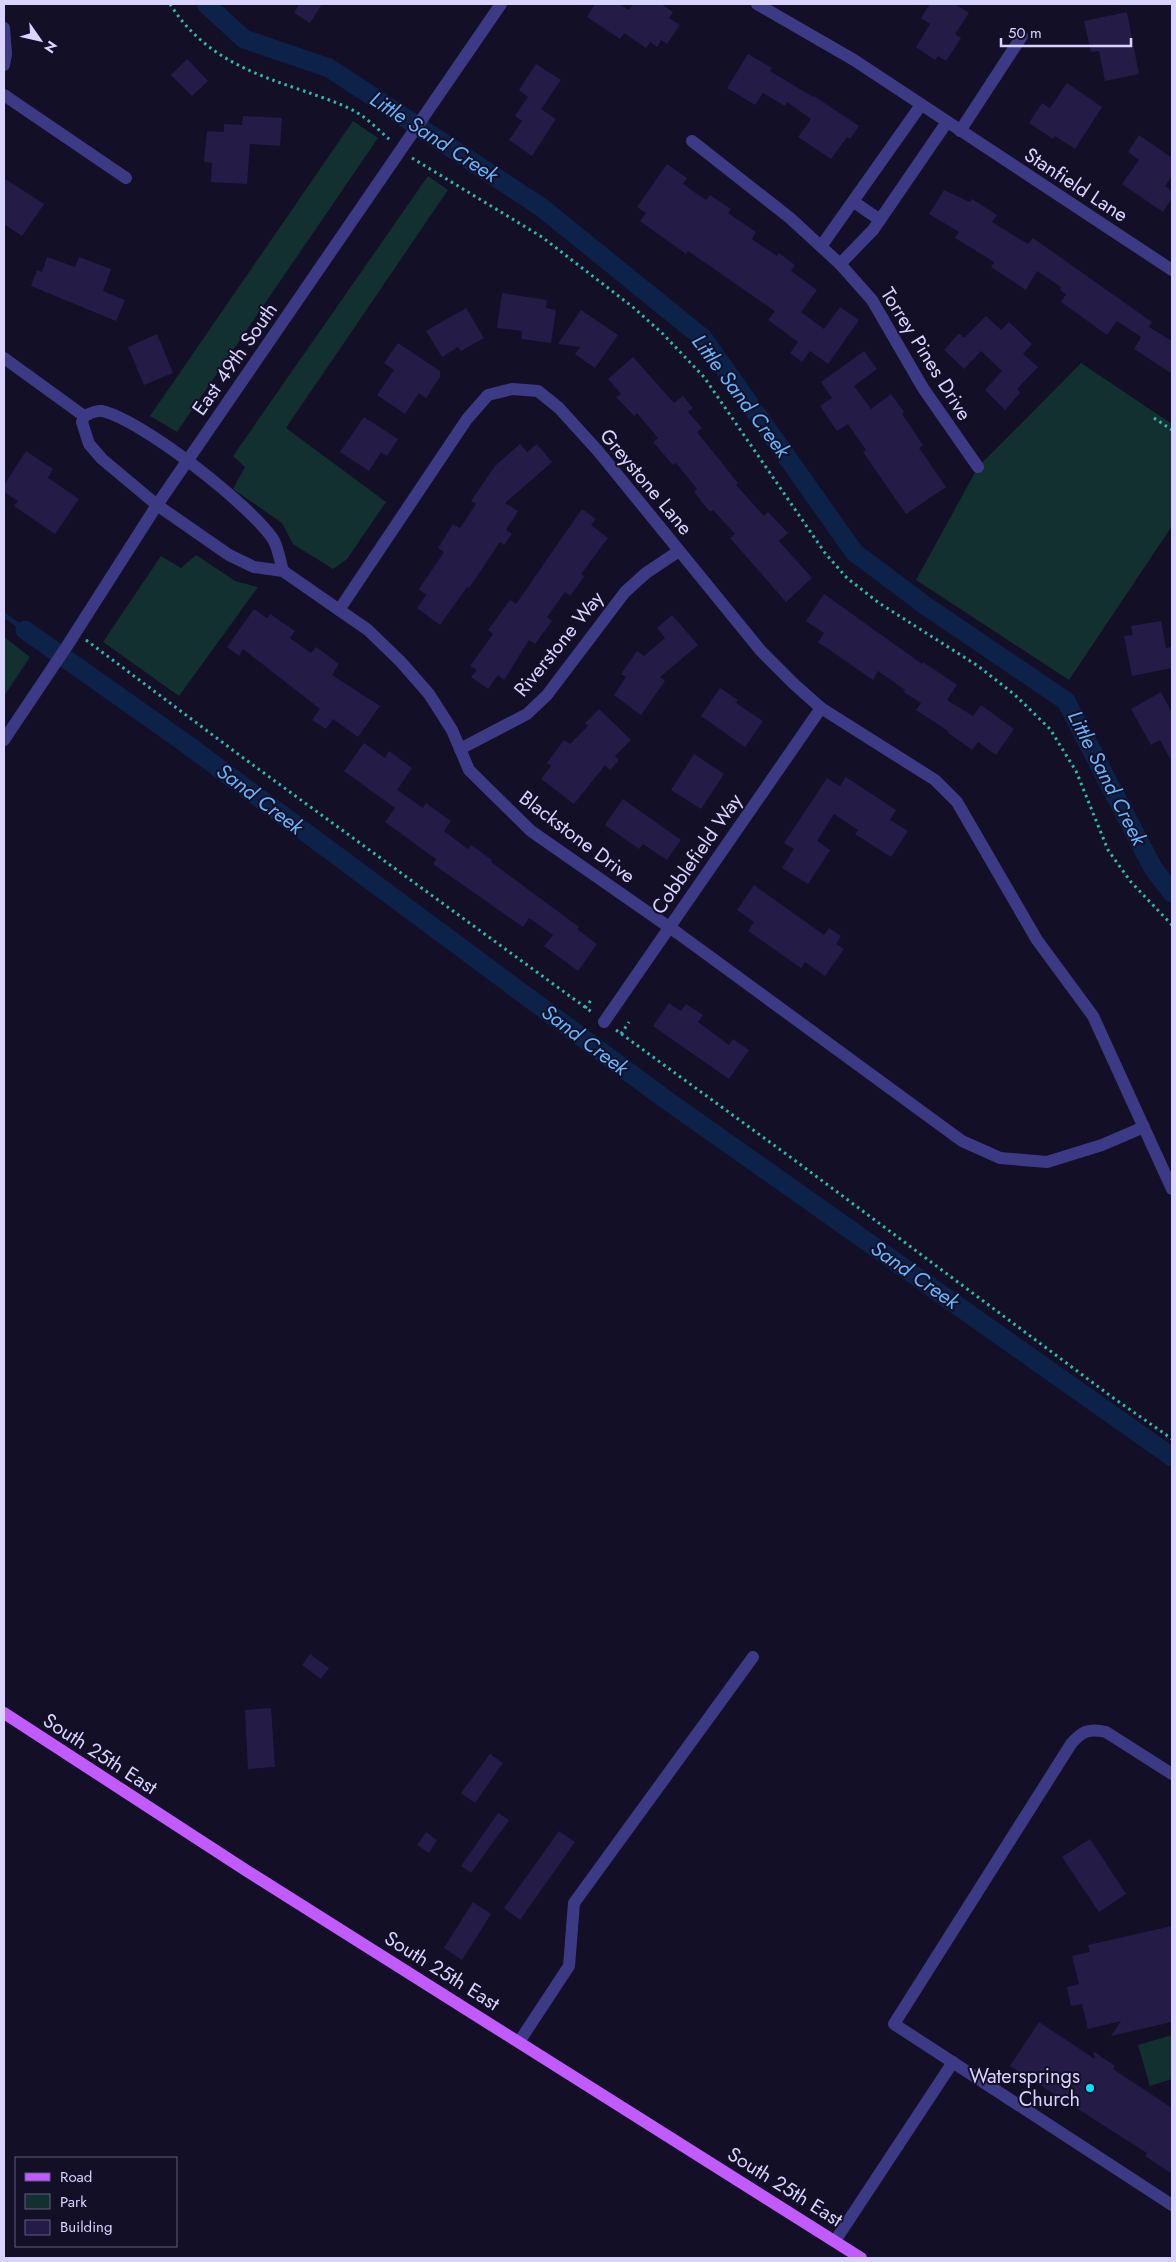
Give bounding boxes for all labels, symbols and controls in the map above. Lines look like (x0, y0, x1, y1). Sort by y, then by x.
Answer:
north arrow (15, 15, 65, 65)
scale bar (1001, 15, 1131, 47)
text: 50 m (1008, 22, 1042, 44)
text: N (39, 37, 62, 57)
water label: Little Sand Creek (364, 84, 505, 190)
street label: Stanfield Lane (1018, 141, 1134, 229)
street label: Torrey Pines Drive (873, 282, 979, 426)
street label: East 49th South (185, 297, 285, 421)
water label: Little Sand Creek (685, 328, 798, 465)
street label: Greystone Lane (593, 423, 699, 541)
street label: Riverstone Way (507, 585, 611, 703)
water label: Little Sand Creek (1060, 705, 1154, 852)
water label: Sand Creek (210, 756, 311, 842)
street label: Blackstone Drive (513, 784, 641, 890)
street label: Cobblefield Way (644, 788, 750, 920)
water label: Sand Creek (535, 997, 636, 1083)
water label: Sand Creek (865, 1233, 966, 1317)
street label: South 25th East (37, 1706, 163, 1802)
street label: South 25th East (379, 1924, 505, 2018)
place label: Watersprings Church (969, 2062, 1080, 2114)
marker: Watersprings Church (1084, 2082, 1096, 2094)
street label: South 25th East (722, 2140, 848, 2234)
legend (15, 2157, 178, 2247)
text: Road (60, 2166, 92, 2188)
text: Park (60, 2191, 87, 2213)
text: Building (60, 2216, 112, 2238)

